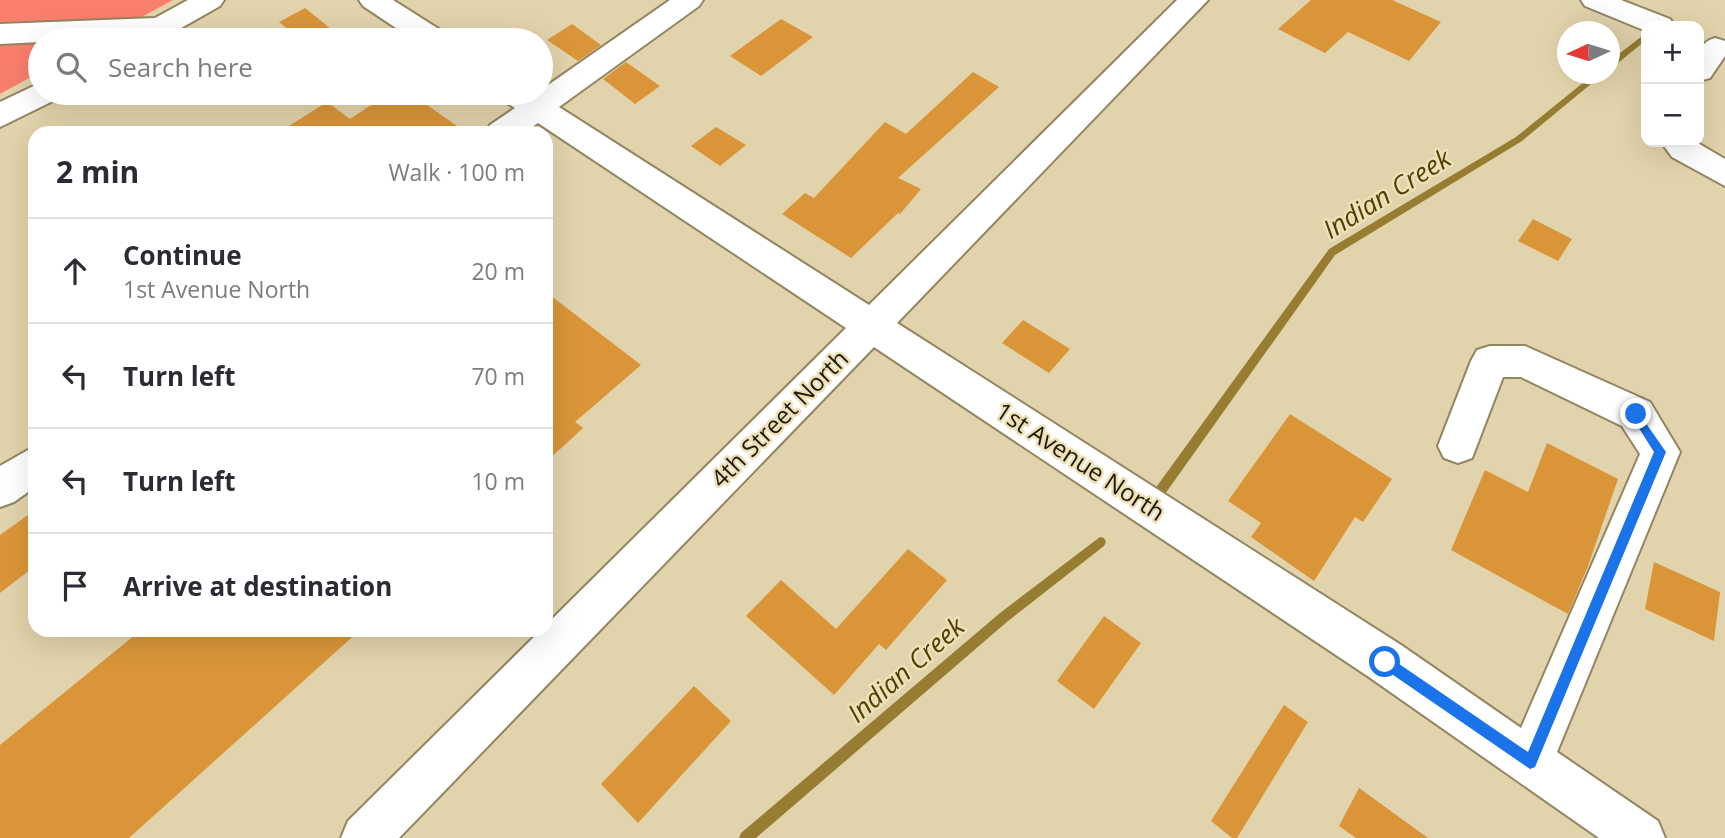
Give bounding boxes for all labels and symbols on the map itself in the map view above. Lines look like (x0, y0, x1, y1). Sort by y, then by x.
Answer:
north arrow (1557, 21, 1620, 84)
water label: Indian Creek (1316, 139, 1458, 247)
street label: 4th Street North (703, 342, 855, 494)
street label: 1st Avenue North (990, 394, 1172, 528)
route end (1620, 398, 1651, 429)
water label: Indian Creek (839, 608, 973, 730)
route start (1369, 646, 1400, 677)

